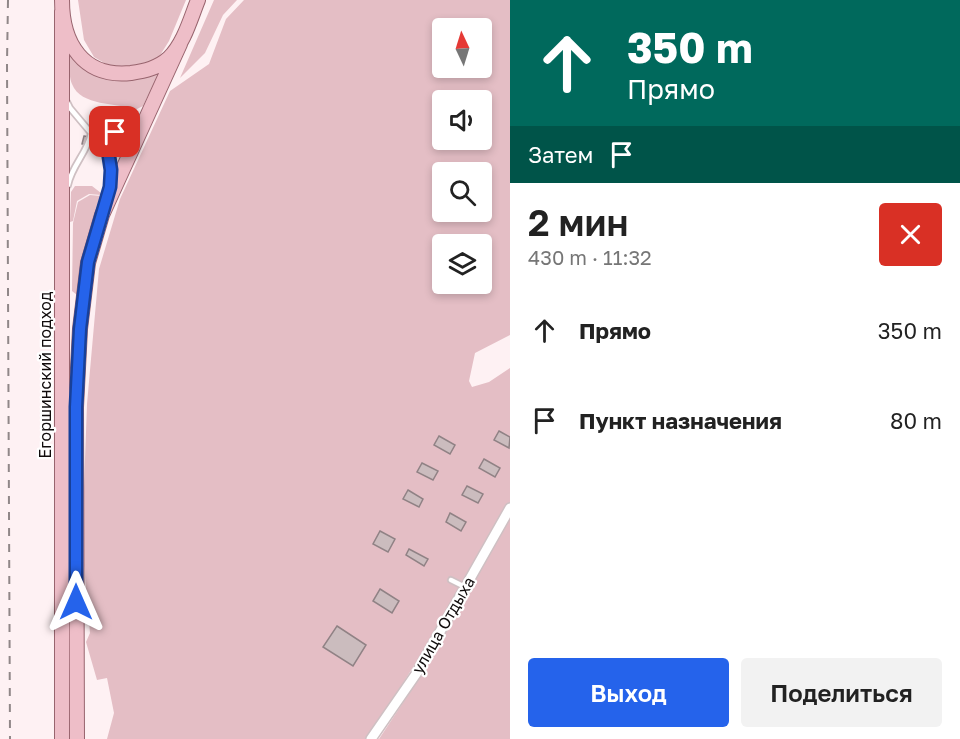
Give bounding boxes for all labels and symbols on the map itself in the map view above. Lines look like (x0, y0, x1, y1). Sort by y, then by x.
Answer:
north arrow (432, 18, 492, 78)
pin (89, 106, 140, 157)
street label: Егоршинский подход (35, 291, 55, 458)
position arrow (44, 570, 108, 634)
street label: улица Отдыха (407, 573, 479, 677)

